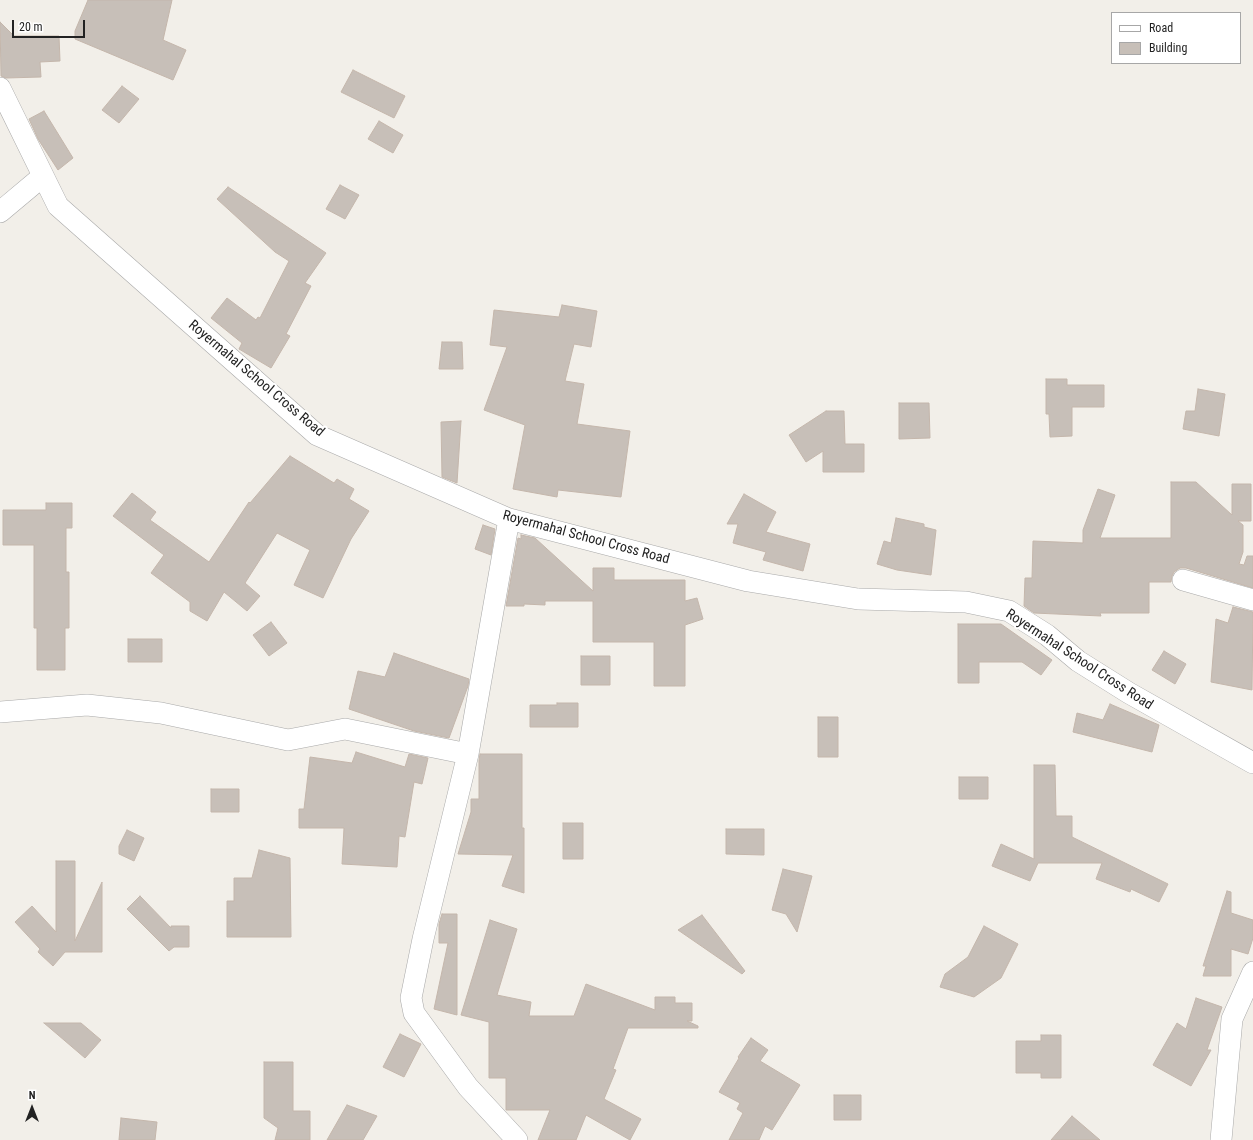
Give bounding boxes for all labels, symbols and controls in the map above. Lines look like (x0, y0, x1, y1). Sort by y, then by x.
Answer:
scale bar (14, 12, 87, 38)
legend (1111, 12, 1241, 64)
text: 20 m (19, 20, 43, 34)
text: Road (1149, 21, 1173, 35)
text: Building (1149, 41, 1187, 55)
street label: Royermahal School Cross Road (185, 317, 327, 441)
street label: Royermahal School Cross Road (501, 508, 671, 568)
street label: Royermahal School Cross Road (1002, 606, 1156, 714)
north arrow (12, 1088, 52, 1128)
text: N (29, 1089, 35, 1102)

